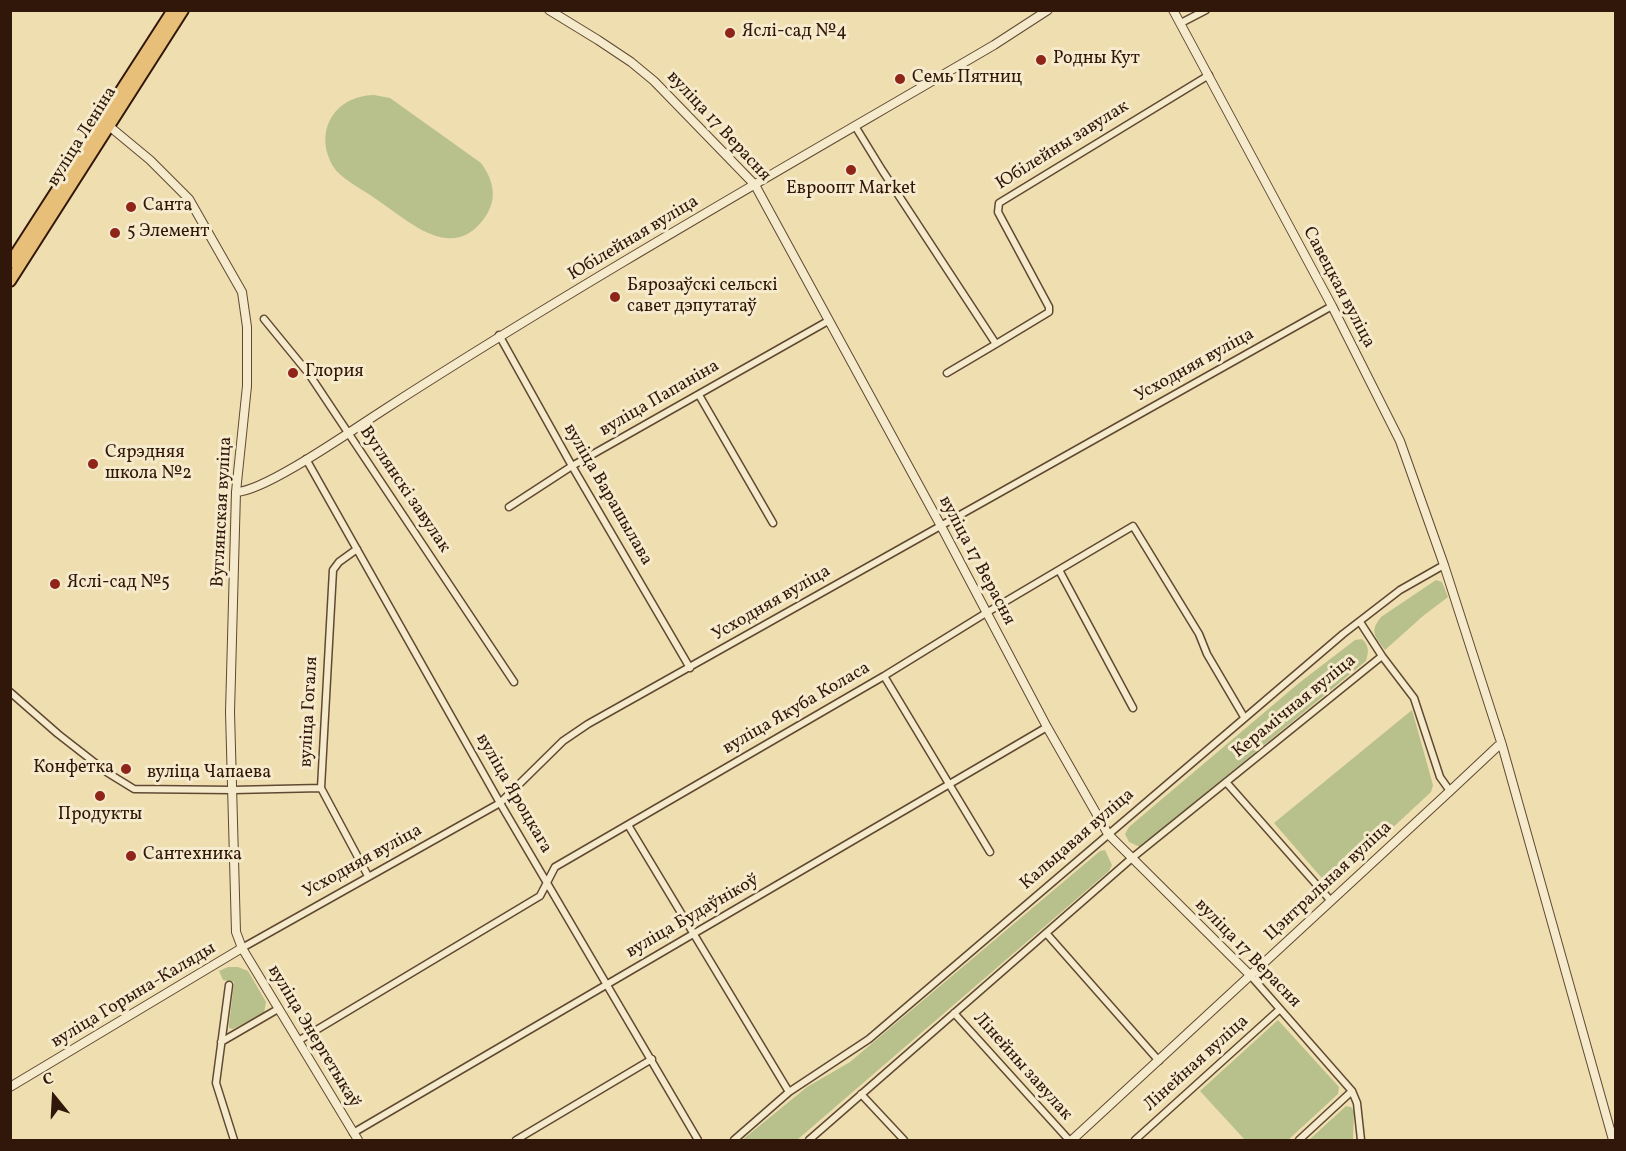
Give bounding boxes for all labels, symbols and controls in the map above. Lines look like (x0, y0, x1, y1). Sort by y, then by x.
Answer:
place label: Яслі-сад №4 (742, 22, 847, 44)
marker: Яслі-сад №4 (723, 26, 737, 40)
place label: Родны Кут (1053, 49, 1140, 71)
marker: Родны Кут (1034, 53, 1048, 67)
street label: вуліца 17 Верасня (661, 67, 775, 187)
place label: Семь Пятниц (912, 68, 1022, 90)
marker: Семь Пятниц (893, 72, 907, 86)
street label: вуліца Леніна (44, 83, 122, 191)
street label: Юбілейны завулак (993, 96, 1133, 196)
marker: Евроопт Market (844, 163, 858, 177)
place label: Евроопт Market (786, 179, 916, 201)
street label: Юбілейная вуліца (565, 192, 703, 286)
place label: Санта (143, 196, 193, 218)
marker: Санта (124, 200, 138, 214)
place label: 5 Элемент (127, 222, 209, 244)
street label: Савецкая вуліца (1297, 224, 1379, 352)
marker: 5 Элемент (108, 226, 122, 240)
place label: Бярозаўскі сельскі савет дэпутатаў (627, 276, 778, 318)
marker: Бярозаўскі сельскі савет дэпутатаў (608, 290, 622, 304)
street label: Усходняя вуліца (1132, 324, 1258, 408)
street label: вуліца Папаніна (596, 356, 724, 442)
place label: Глория (305, 362, 364, 384)
marker: Глория (286, 366, 300, 380)
street label: вуліца Варашылава (558, 420, 656, 570)
street label: Вуглянскі завулак (354, 423, 454, 557)
street label: Вуглянская вуліца (208, 436, 238, 588)
place label: Сярэдняя школа №2 (105, 443, 192, 486)
marker: Сярэдняя школа №2 (86, 457, 100, 471)
street label: вуліца 17 Верасня (933, 493, 1019, 629)
street label: Усходняя вуліца (709, 561, 835, 647)
place label: Яслі-сад №5 (67, 573, 170, 595)
marker: Яслі-сад №5 (48, 577, 62, 591)
street label: Керамічная вуліца (1229, 651, 1361, 763)
street label: вуліца Гогаля (296, 656, 324, 768)
street label: вуліца Якуба Коласа (720, 658, 874, 760)
street label: вуліца Яроцкага (470, 730, 556, 858)
place label: Конфетка (33, 758, 114, 780)
marker: Конфетка (119, 762, 133, 776)
street label: вуліца Чапаева (147, 763, 271, 785)
street label: Кальцавая вуліца (1017, 785, 1139, 895)
marker: Продукты (93, 789, 107, 803)
place label: Продукты (58, 805, 142, 827)
street label: Цэнтральная вуліца (1261, 817, 1397, 947)
street label: Усходняя вуліца (300, 820, 426, 904)
place label: Сантехника (143, 845, 242, 867)
marker: Сантехника (124, 849, 138, 863)
street label: вуліца Будаўнікоў (623, 870, 763, 964)
street label: вуліца 17 Верасня (1189, 895, 1305, 1013)
street label: вуліца Горына-Каляды (48, 938, 220, 1054)
street label: вуліца Энергетыкаў (262, 962, 364, 1112)
street label: Лінейны завулак (968, 1008, 1076, 1126)
street label: Лінейная вуліца (1140, 1011, 1254, 1117)
north arrow (24, 1067, 84, 1127)
text: С (40, 1068, 57, 1092)

